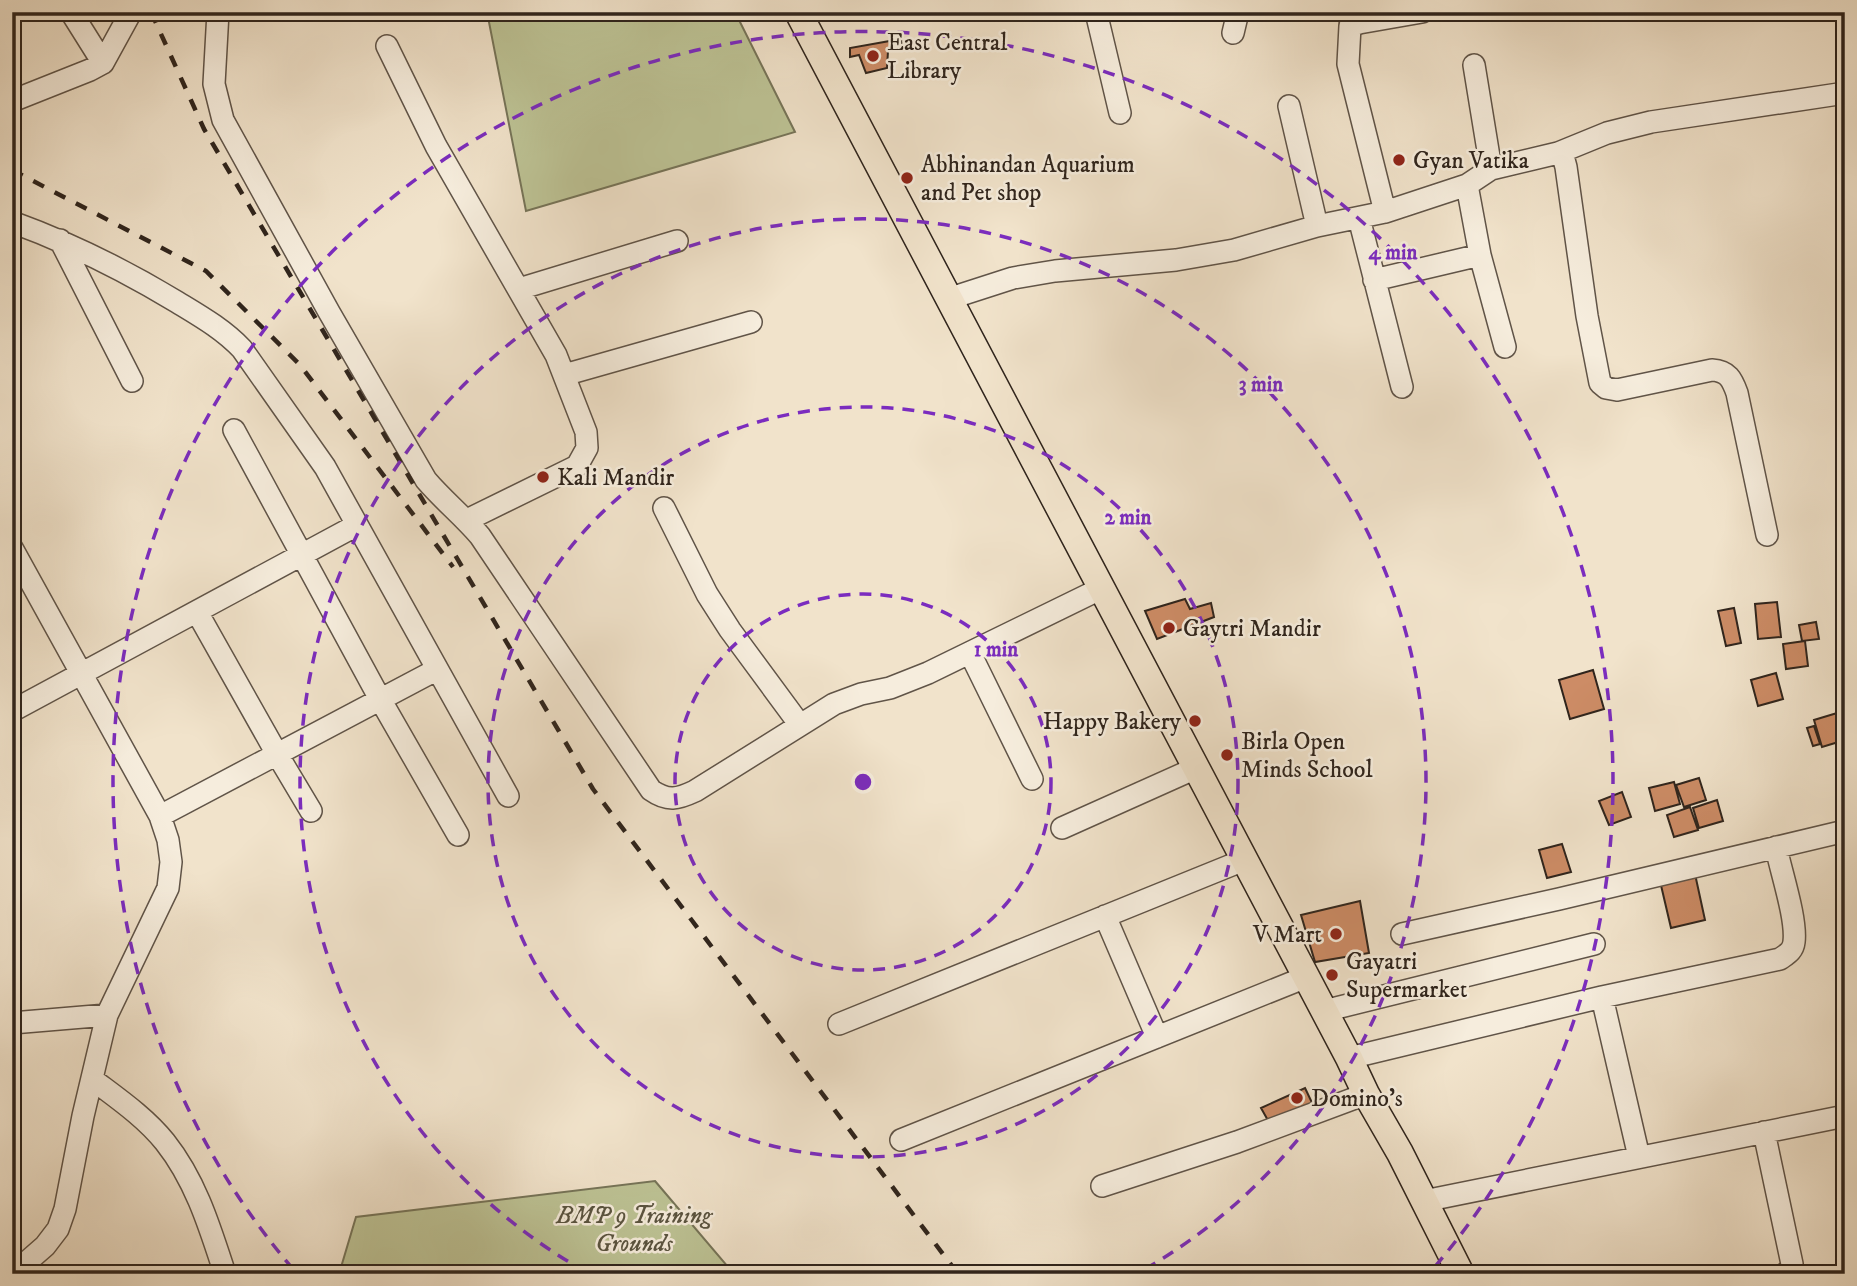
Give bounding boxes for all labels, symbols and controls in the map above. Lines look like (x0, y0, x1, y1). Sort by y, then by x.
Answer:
place label: East Central Library (887, 28, 1008, 86)
marker: East Central Library (865, 48, 881, 64)
place label: Gyan Vatika (1413, 146, 1530, 176)
place label: Abhinandan Aquarium and Pet shop (921, 150, 1135, 208)
marker: Gyan Vatika (1391, 152, 1407, 168)
marker: Abhinandan Aquarium and Pet shop (899, 170, 915, 186)
text: 4 min (1369, 240, 1418, 266)
text: 3 min (1239, 372, 1284, 398)
place label: Kali Mandir (557, 463, 674, 493)
marker: Kali Mandir (535, 469, 551, 485)
text: 2 min (1105, 505, 1153, 531)
place label: Gaytri Mandir (1183, 614, 1321, 644)
marker: Gaytri Mandir (1161, 620, 1177, 636)
text: 1 min (974, 637, 1019, 663)
place label: Happy Bakery (1043, 707, 1182, 737)
marker: Happy Bakery (1187, 713, 1203, 729)
place label: Birla Open Minds School (1241, 727, 1373, 785)
marker: Birla Open Minds School (1219, 747, 1235, 763)
centre of rings (851, 770, 875, 794)
place label: V Mart (1252, 920, 1322, 950)
marker: V Mart (1328, 926, 1344, 942)
place label: Gayatri Supermarket (1346, 947, 1468, 1005)
marker: Gayatri Supermarket (1324, 967, 1340, 983)
place label: Domino's (1311, 1084, 1403, 1114)
marker: Domino's (1289, 1090, 1305, 1106)
park label: BMP 9 Training Grounds (555, 1201, 714, 1259)

